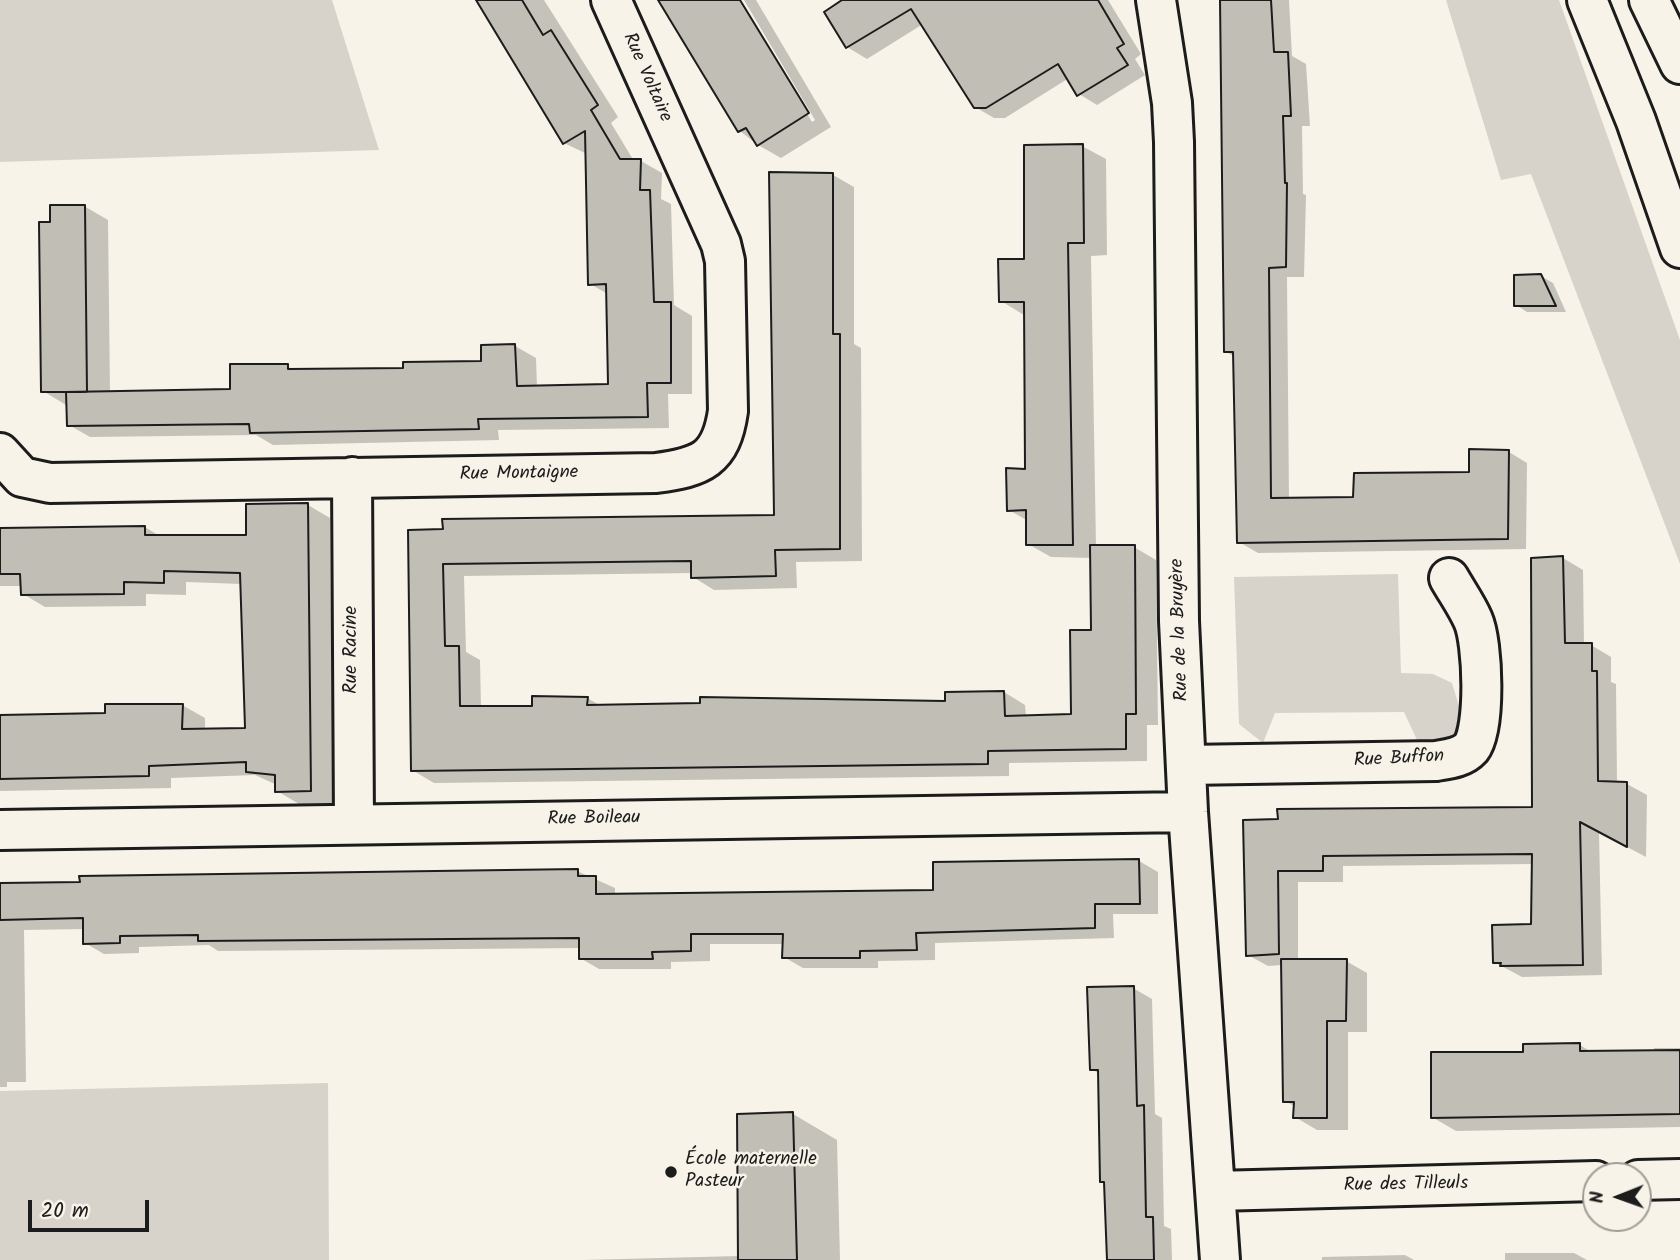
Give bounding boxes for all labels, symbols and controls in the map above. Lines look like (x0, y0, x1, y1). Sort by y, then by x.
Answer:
street label: Rue Voltaire (616, 30, 676, 126)
street label: Rue Montaigne (460, 463, 578, 487)
street label: Rue de la Bruyère (1167, 558, 1195, 702)
street label: Rue Racine (342, 606, 364, 694)
street label: Rue Buffon (1353, 746, 1445, 774)
street label: Rue Boileau (547, 808, 641, 832)
place label: École maternelle Pasteur (685, 1150, 817, 1194)
north arrow (1582, 1162, 1652, 1232)
marker: École maternelle Pasteur (663, 1164, 679, 1180)
street label: Rue des Tilleuls (1344, 1174, 1468, 1198)
scale bar (32, 1186, 152, 1230)
text: N (1583, 1191, 1613, 1204)
text: 20 m (41, 1195, 89, 1228)

